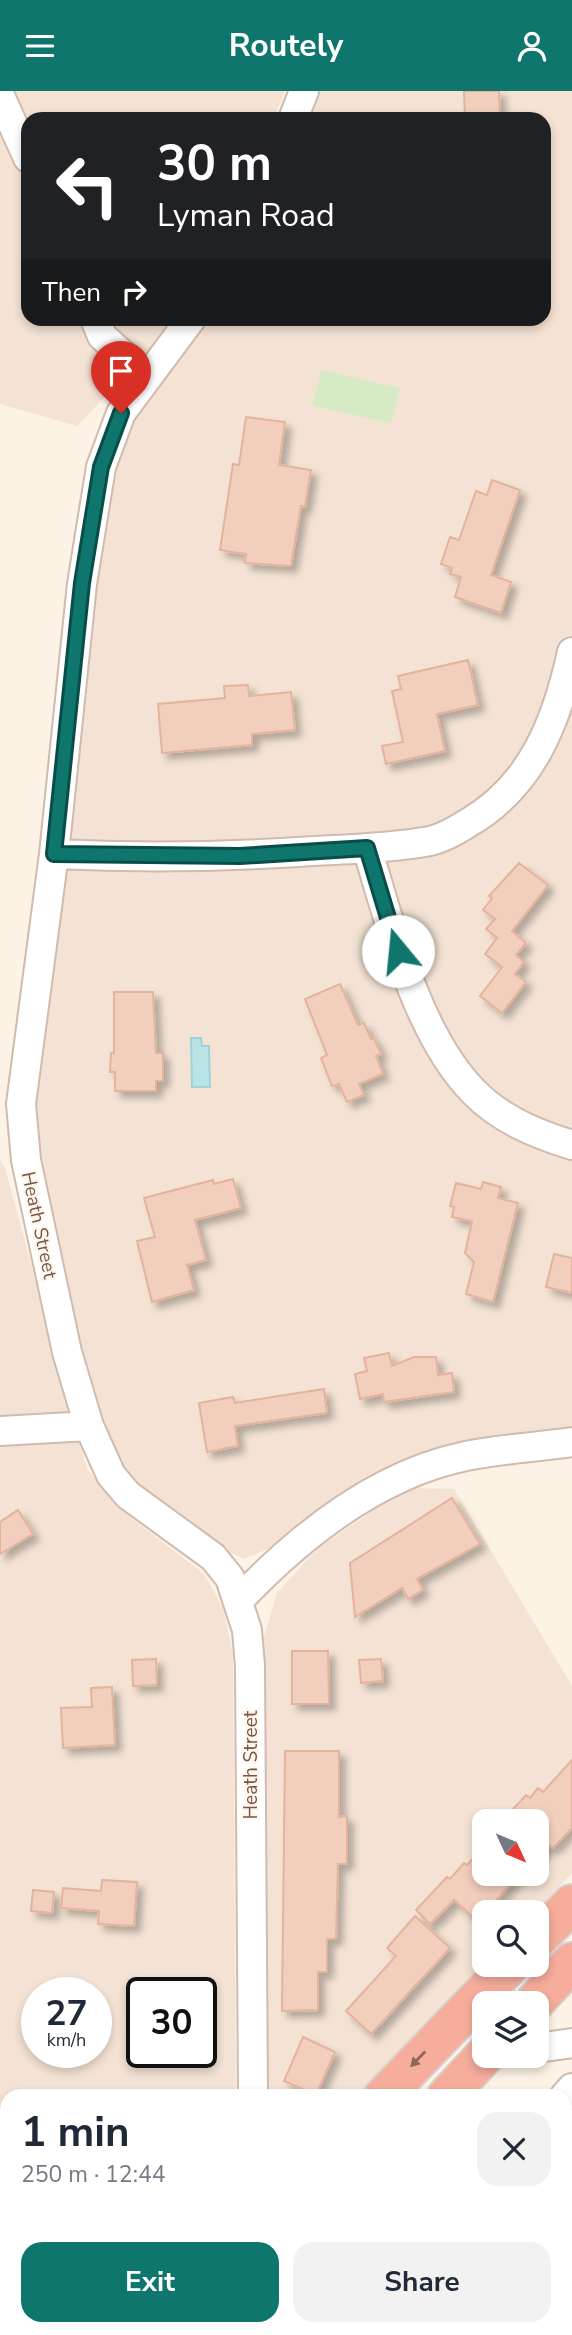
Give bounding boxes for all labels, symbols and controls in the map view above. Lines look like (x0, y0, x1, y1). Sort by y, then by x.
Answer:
text: Routely (229, 24, 343, 67)
icon: menu (21, 27, 59, 65)
icon: person (513, 27, 551, 65)
text: 30 m (157, 130, 272, 197)
icon: left (42, 140, 133, 231)
text: Lyman Road (157, 194, 335, 237)
icon: right (115, 273, 153, 311)
text: Then (42, 275, 101, 310)
pin (91, 341, 151, 413)
icon: arrive (102, 352, 140, 390)
position arrow (361, 914, 435, 988)
street label: Heath Street (15, 1169, 63, 1281)
street label: Heath Street (238, 1710, 264, 1819)
north arrow (472, 1809, 550, 1887)
map controls (472, 1809, 549, 2068)
button: search (472, 1900, 549, 1977)
speed limit sign: 30 (126, 1977, 217, 2068)
text: 27 (45, 1990, 88, 2037)
button: layers (472, 1991, 549, 2068)
text: km/h (47, 2028, 86, 2052)
one-way arrow (411, 2050, 427, 2067)
text: 1 min (21, 2104, 130, 2161)
button: close (477, 2112, 551, 2186)
text: 250 m · 12:44 (21, 2159, 166, 2190)
button: Exit (21, 2242, 279, 2322)
button: Share (293, 2242, 551, 2322)

